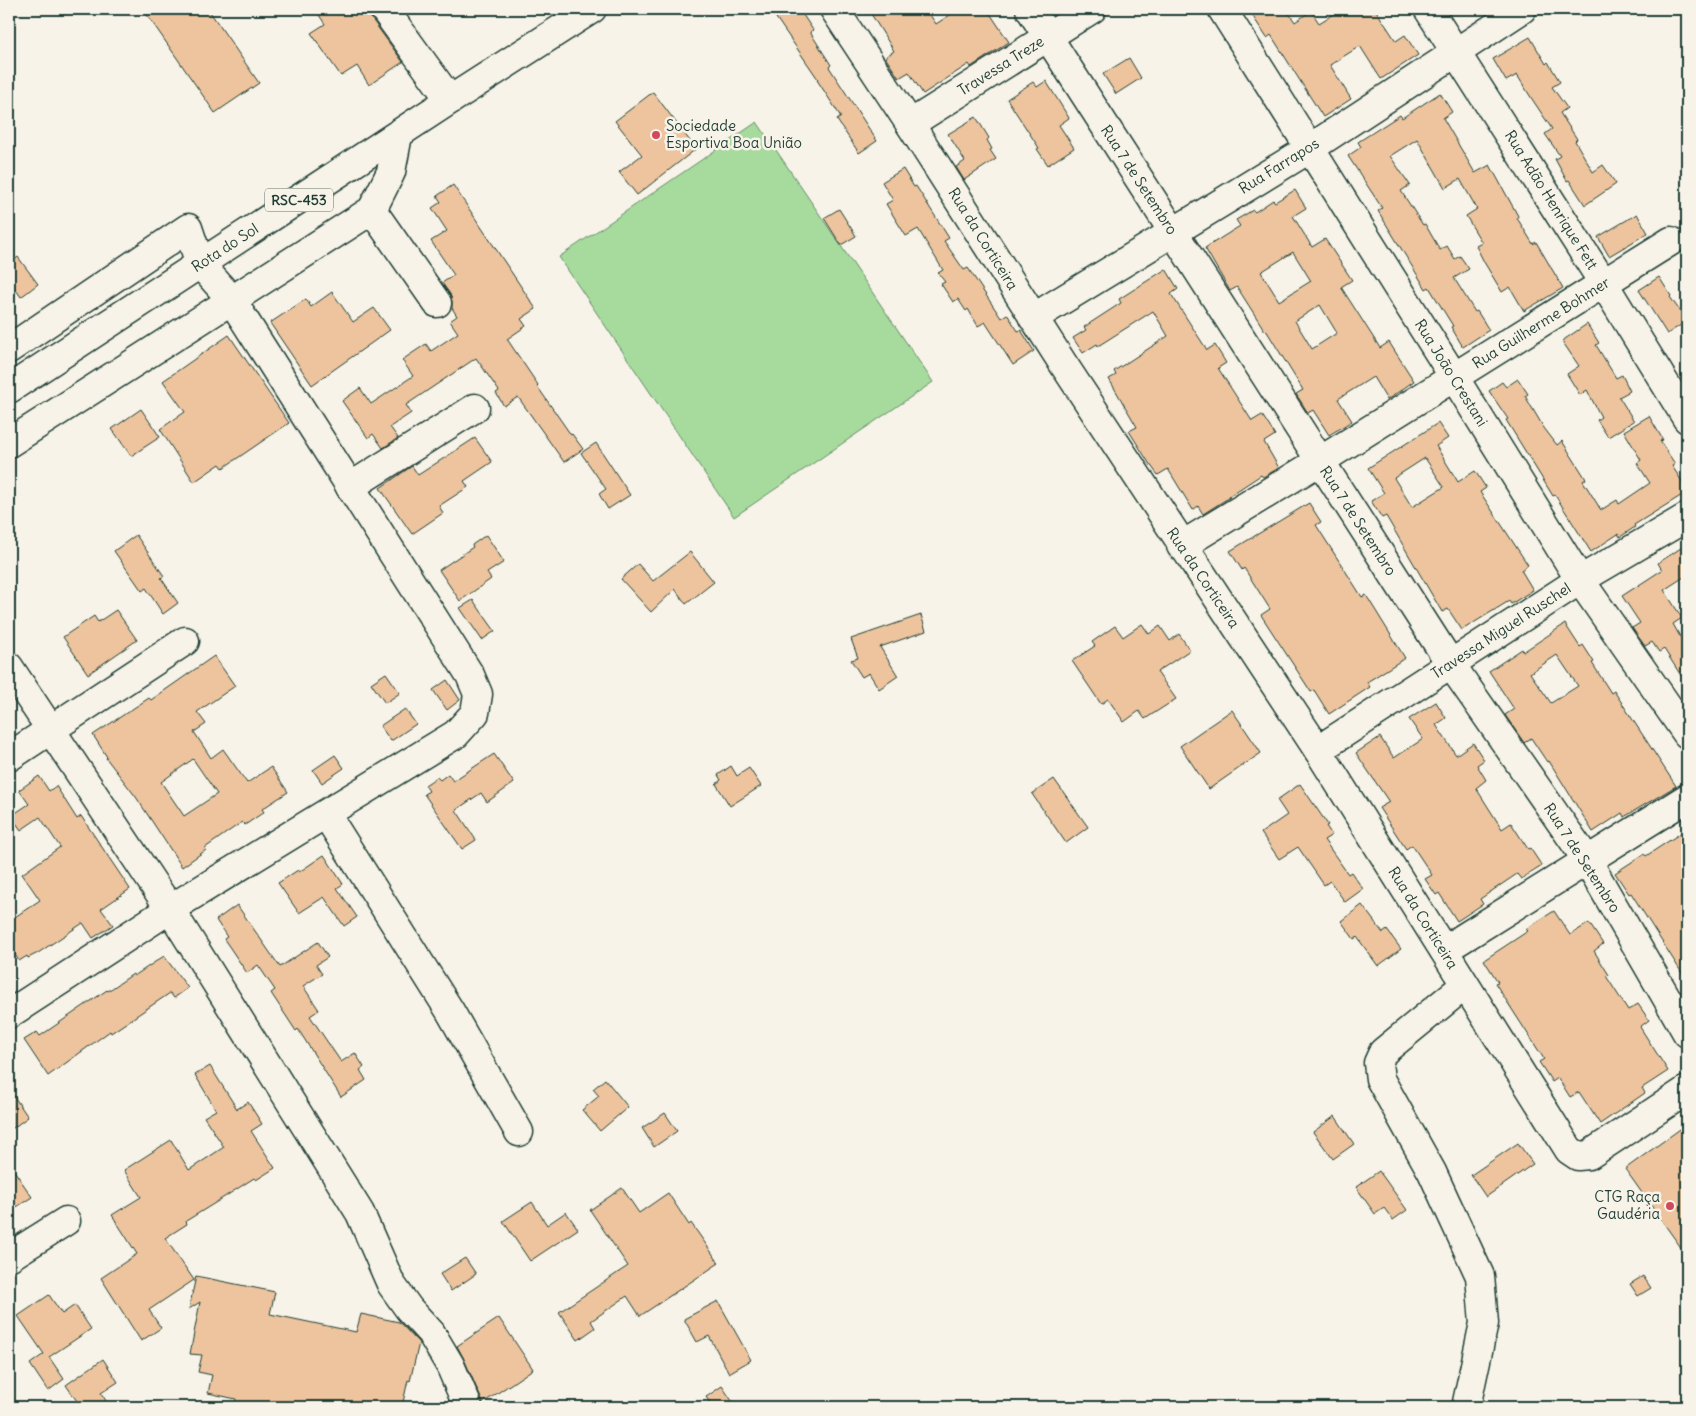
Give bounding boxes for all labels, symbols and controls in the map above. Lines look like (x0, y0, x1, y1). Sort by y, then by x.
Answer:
street label: Travessa Treze (954, 32, 1047, 100)
place label: Sociedade Esportiva Boa União (666, 116, 802, 152)
street label: Rua 7 de Setembro (1097, 121, 1182, 238)
street label: Rua Adão Henrique Fett (1501, 127, 1602, 273)
marker: Sociedade Esportiva Boa União (650, 129, 662, 141)
street label: Rua Farrapos (1235, 133, 1323, 198)
street label: Rua da Corticeira (944, 184, 1023, 294)
road number: RSC-453 (265, 188, 333, 212)
street label: Rota do Sol (188, 219, 262, 276)
street label: Rua Guilherme Bohmer (1468, 273, 1613, 373)
street label: Rua João Crestani (1411, 316, 1492, 430)
street label: Rua 7 de Setembro (1316, 462, 1401, 579)
street label: Rua da Corticeira (1163, 524, 1244, 632)
street label: Travessa Miguel Ruschel (1427, 578, 1574, 683)
street label: Rua 7 de Setembro (1540, 799, 1625, 916)
street label: Rua da Corticeira (1384, 863, 1463, 973)
place label: CTG Raça Gaudéria (1594, 1187, 1660, 1223)
marker: CTG Raça Gaudéria (1664, 1200, 1676, 1212)

